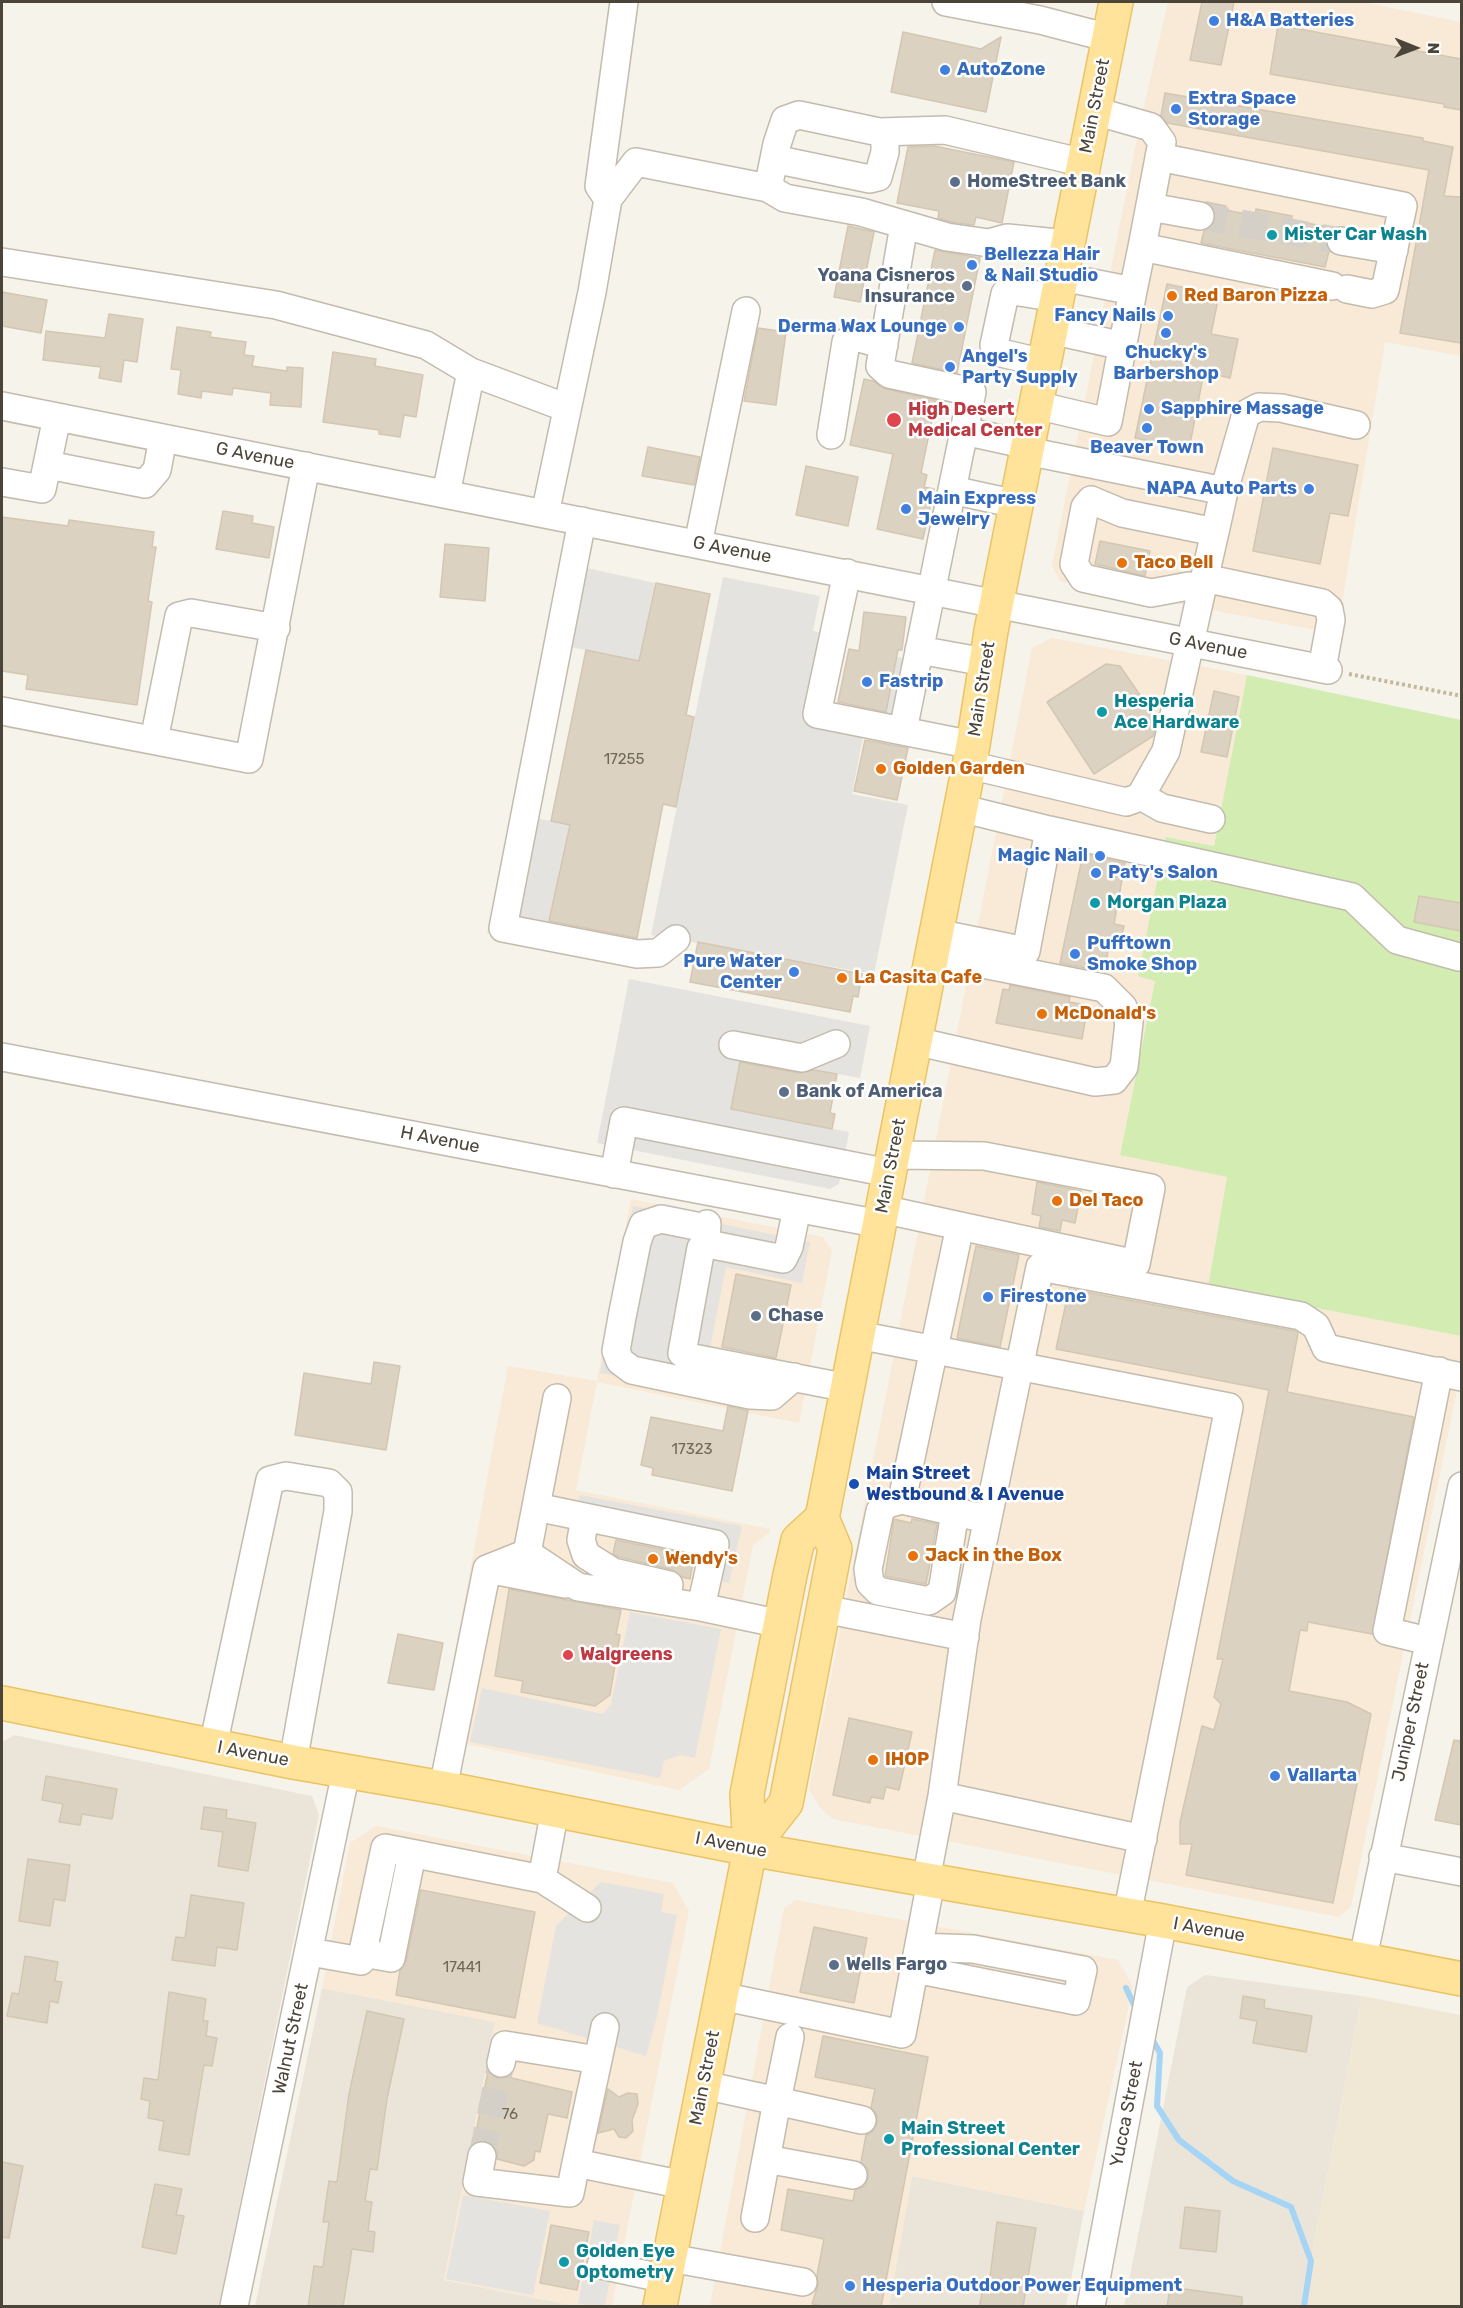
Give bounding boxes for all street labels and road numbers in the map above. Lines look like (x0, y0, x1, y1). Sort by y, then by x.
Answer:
street label: Main Street (1075, 57, 1115, 155)
street label: G Avenue (214, 438, 296, 474)
street label: G Avenue (691, 532, 773, 568)
street label: G Avenue (1167, 628, 1249, 664)
street label: Main Street (964, 640, 1000, 738)
street label: Main Street (871, 1117, 911, 1215)
street label: H Avenue (399, 1122, 481, 1158)
street label: Juniper Street (1388, 1660, 1434, 1784)
street label: I Avenue (215, 1736, 291, 1772)
street label: I Avenue (693, 1827, 769, 1863)
street label: I Avenue (1171, 1913, 1247, 1947)
street label: Walnut Street (269, 1981, 313, 2097)
street label: Main Street (685, 2029, 725, 2127)
street label: Yucca Street (1106, 2059, 1148, 2169)

